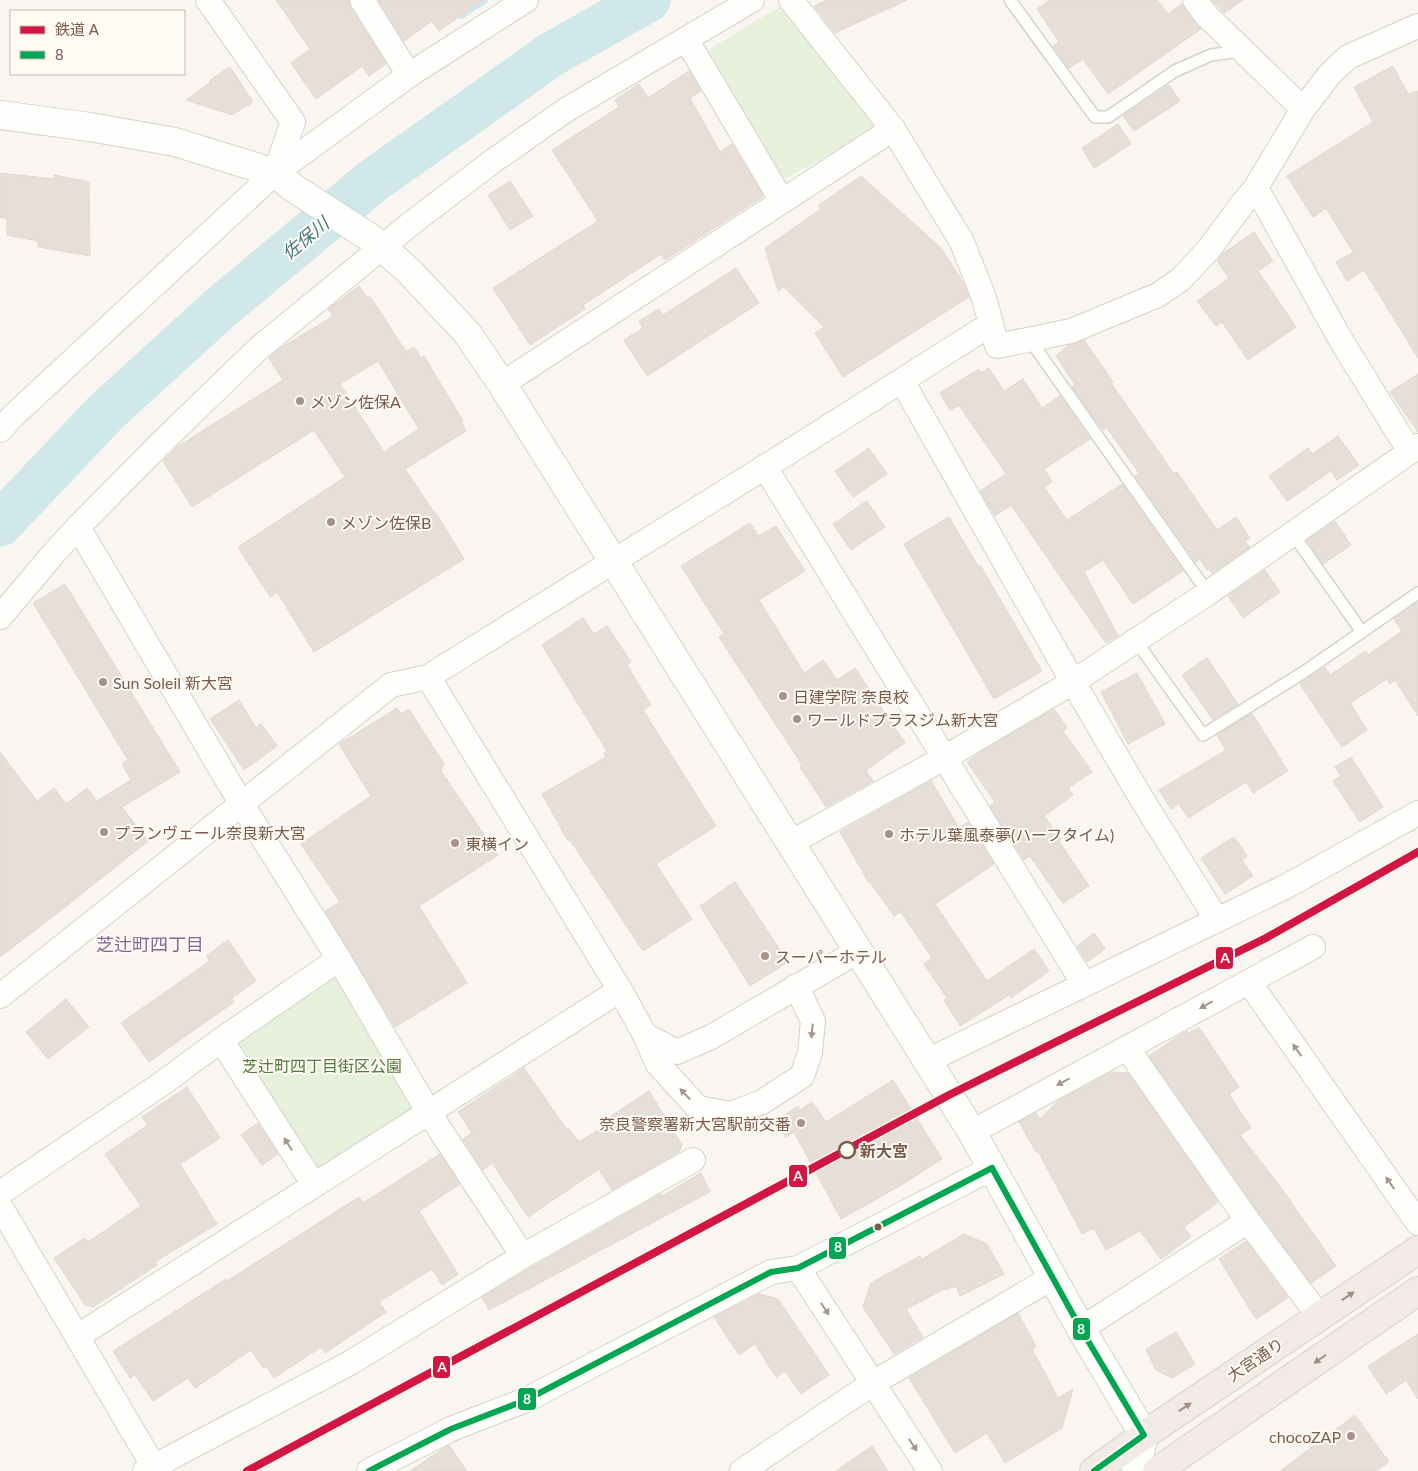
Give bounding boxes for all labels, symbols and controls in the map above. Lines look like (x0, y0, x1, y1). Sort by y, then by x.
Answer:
legend (10, 10, 185, 75)
text: 鉄道 A (55, 20, 100, 38)
text: 8 (55, 45, 64, 63)
water label: 佐保川 (277, 211, 334, 264)
place label: メゾン佐保A (310, 392, 401, 411)
marker: メゾン佐保A (294, 395, 306, 407)
place label: メゾン佐保B (341, 513, 431, 532)
marker: メゾン佐保B (325, 516, 337, 528)
place label: Sun Soleil 新大宮 (113, 673, 233, 692)
marker: Sun Soleil 新大宮 (97, 676, 109, 688)
place label: 日建学院 奈良校 (793, 687, 909, 706)
marker: 日建学院 奈良校 (777, 690, 789, 702)
place label: ワールドプラスジム新大宮 (807, 710, 999, 729)
marker: ワールドプラスジム新大宮 (791, 713, 803, 725)
place label: プランヴェール奈良新大宮 (114, 823, 306, 842)
place label: ホテル葉風泰夢(ハーフタイム) (899, 825, 1114, 844)
marker: プランヴェール奈良新大宮 (98, 826, 110, 838)
marker: ホテル葉風泰夢(ハーフタイム) (883, 828, 895, 840)
place label: 東横イン (465, 834, 529, 853)
marker: 東横イン (449, 837, 461, 849)
district label: 芝辻町四丁目 (96, 933, 204, 955)
line badge: A (1215, 946, 1234, 970)
place label: スーパーホテル (775, 947, 887, 966)
text: A (1219, 949, 1230, 966)
marker: スーパーホテル (759, 950, 771, 962)
one-way arrow (1198, 1001, 1213, 1009)
one-way arrow (808, 1023, 816, 1039)
one-way arrow (1292, 1043, 1302, 1057)
park label: 芝辻町四丁目街区公園 (242, 1056, 402, 1075)
one-way arrow (1056, 1078, 1070, 1086)
one-way arrow (679, 1088, 691, 1100)
place label: 奈良警察署新大宮駅前交番 (599, 1114, 791, 1133)
marker: 奈良警察署新大宮駅前交番 (795, 1117, 807, 1129)
one-way arrow (283, 1138, 292, 1151)
marker: 新大宮 (838, 1141, 856, 1159)
place label: 新大宮 (860, 1141, 908, 1160)
line badge: A (788, 1164, 808, 1188)
text: A (792, 1167, 803, 1184)
one-way arrow (1385, 1176, 1395, 1190)
unlabelled marker (873, 1222, 883, 1232)
line badge: 8 (828, 1236, 847, 1260)
text: 8 (834, 1238, 842, 1255)
one-way arrow (1341, 1292, 1355, 1301)
one-way arrow (820, 1302, 829, 1316)
line badge: 8 (1072, 1317, 1091, 1341)
text: 8 (1077, 1320, 1085, 1337)
street label: 大宮通り (1223, 1333, 1287, 1385)
one-way arrow (1313, 1354, 1327, 1364)
line badge: A (432, 1355, 451, 1379)
text: A (436, 1358, 447, 1375)
line badge: 8 (517, 1387, 537, 1411)
text: 8 (523, 1390, 531, 1407)
one-way arrow (1178, 1402, 1191, 1412)
place label: chocoZAP (1269, 1427, 1341, 1446)
marker: chocoZAP (1345, 1430, 1357, 1442)
one-way arrow (909, 1438, 918, 1452)

